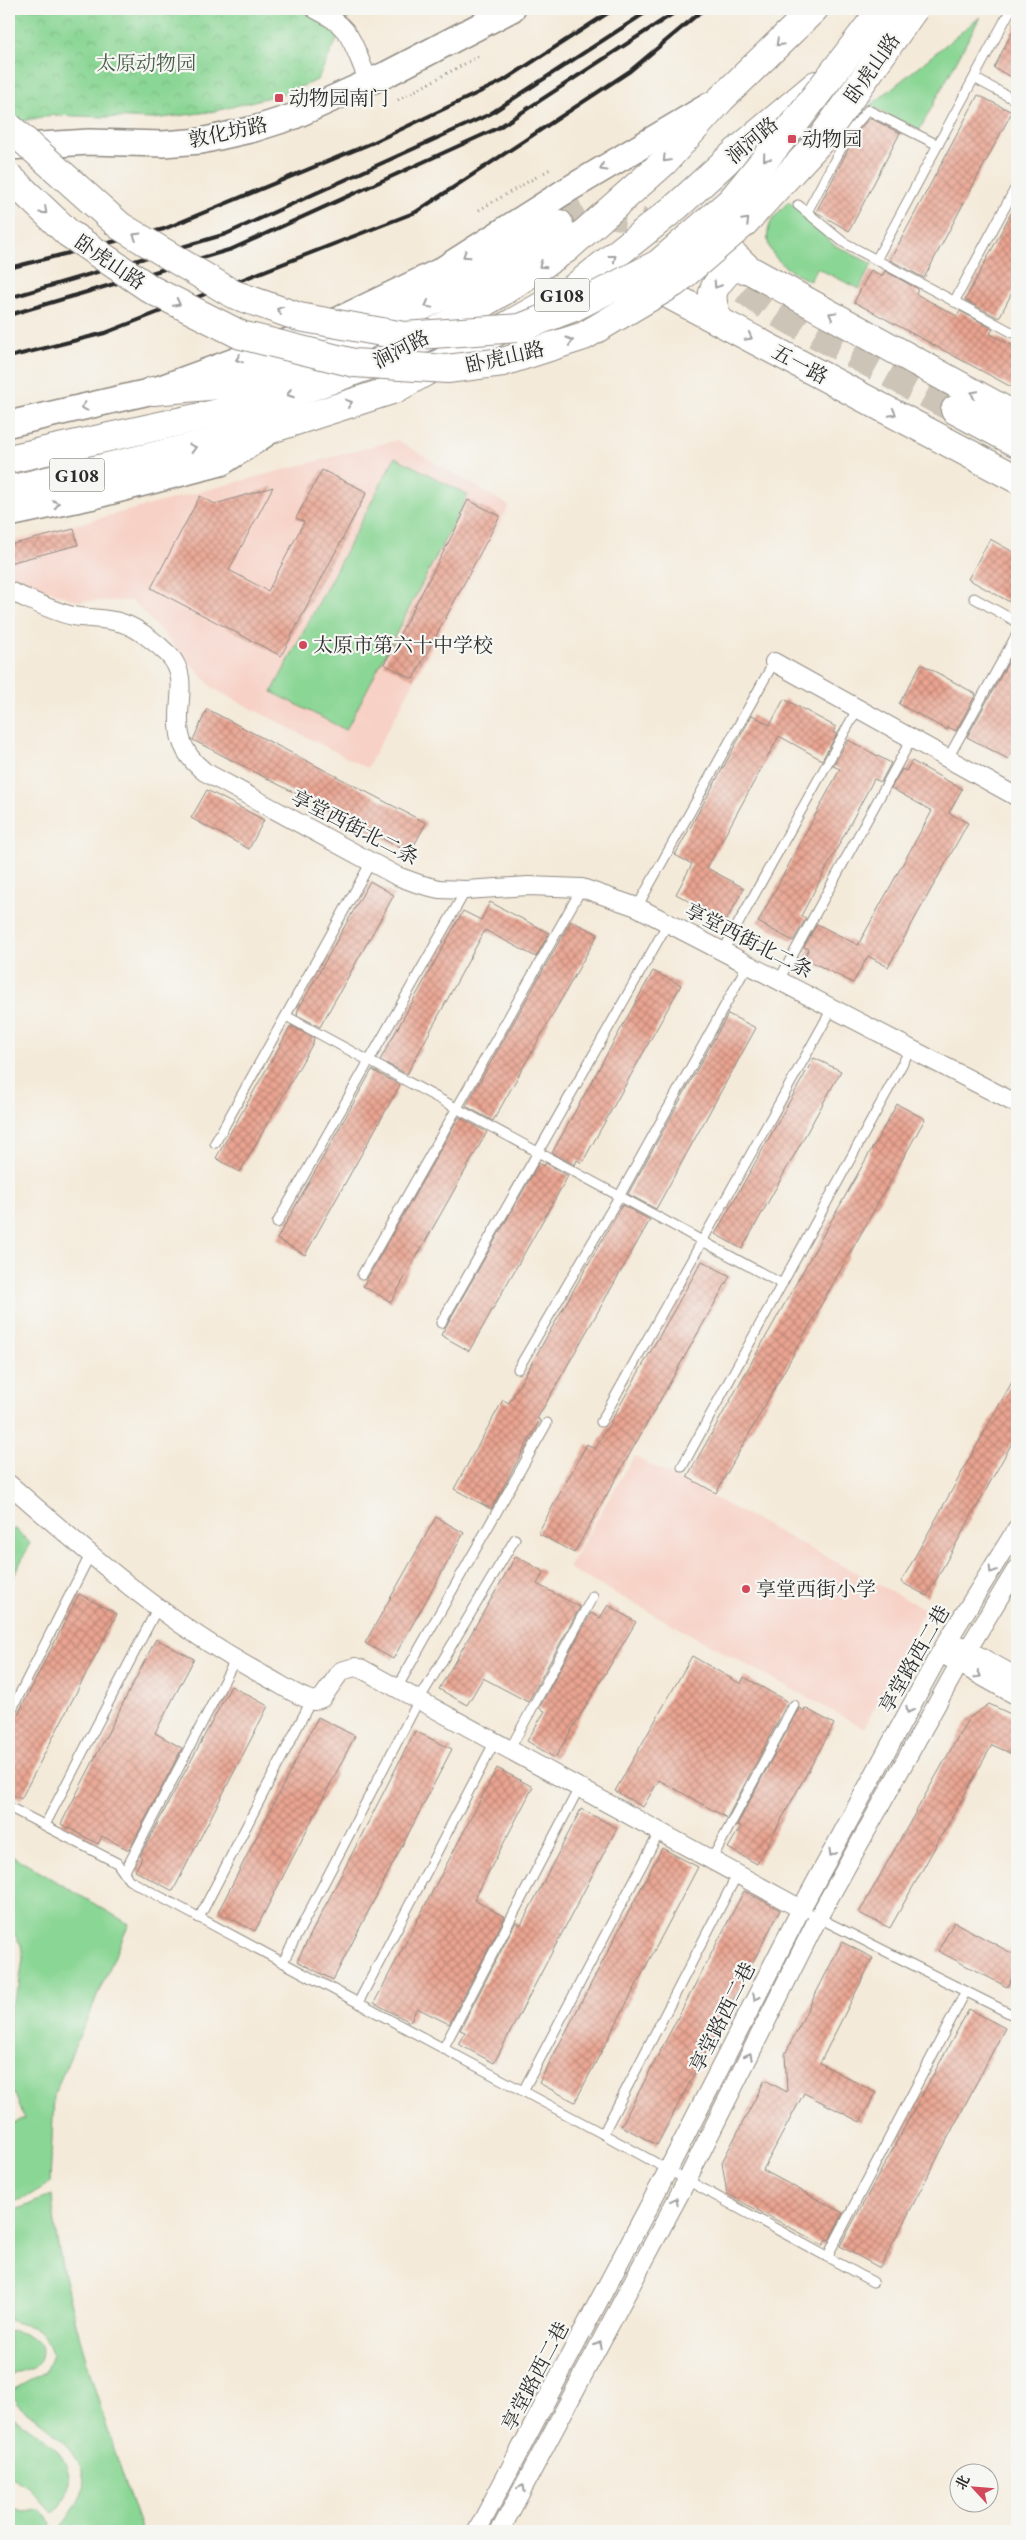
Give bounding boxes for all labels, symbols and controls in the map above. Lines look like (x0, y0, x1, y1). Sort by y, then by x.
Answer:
street label: 卧虎山路 (838, 28, 906, 108)
one-way arrow (775, 37, 784, 46)
park label: 太原动物园 (96, 50, 196, 76)
place label: 动物园南门 (289, 85, 389, 111)
marker: 动物园南门 (273, 92, 285, 104)
street label: 敦化坊路 (186, 111, 270, 153)
street label: 涧河路 (721, 111, 783, 169)
place label: 动物园 (802, 126, 862, 152)
marker: 动物园 (786, 133, 798, 145)
one-way arrow (764, 152, 772, 161)
one-way arrow (663, 154, 672, 163)
one-way arrow (600, 162, 609, 172)
one-way arrow (39, 205, 48, 214)
one-way arrow (740, 217, 749, 226)
street label: 卧虎山路 (70, 229, 150, 295)
one-way arrow (133, 232, 142, 242)
one-way arrow (462, 249, 471, 258)
one-way arrow (607, 255, 616, 263)
one-way arrow (539, 258, 548, 268)
road number: G108 (534, 278, 590, 312)
one-way arrow (714, 279, 724, 288)
one-way arrow (172, 297, 181, 307)
one-way arrow (424, 298, 433, 308)
one-way arrow (276, 306, 285, 316)
one-way arrow (829, 312, 838, 322)
street label: 涧河路 (368, 324, 434, 374)
one-way arrow (744, 331, 753, 341)
street label: 卧虎山路 (463, 335, 547, 379)
one-way arrow (565, 336, 573, 346)
street label: 五一路 (767, 338, 833, 390)
one-way arrow (235, 353, 244, 363)
one-way arrow (286, 388, 295, 398)
one-way arrow (971, 390, 980, 400)
one-way arrow (345, 399, 353, 409)
one-way arrow (80, 401, 89, 412)
one-way arrow (887, 407, 896, 417)
one-way arrow (189, 443, 198, 454)
road number: G108 (50, 458, 104, 492)
one-way arrow (52, 499, 61, 510)
place label: 太原市第六十中学校 (313, 632, 493, 658)
marker: 太原市第六十中学校 (297, 639, 309, 651)
street label: 享堂西街北二条 (287, 784, 423, 870)
street label: 享堂西街北二条 (681, 897, 817, 983)
one-way arrow (988, 1564, 998, 1573)
place label: 享堂西街小学 (756, 1576, 876, 1602)
marker: 享堂西街小学 (740, 1583, 752, 1595)
street label: 享堂路西二巷 (873, 1601, 955, 1717)
one-way arrow (973, 1668, 982, 1678)
one-way arrow (905, 1704, 915, 1713)
one-way arrow (828, 1847, 838, 1856)
street label: 享堂路西二巷 (683, 1958, 761, 2076)
one-way arrow (752, 1991, 762, 2000)
one-way arrow (743, 2053, 753, 2062)
one-way arrow (669, 2197, 679, 2206)
street label: 享堂路西二巷 (495, 2317, 575, 2435)
one-way arrow (593, 2341, 603, 2350)
north arrow (948, 2462, 998, 2512)
text: 北 (951, 2472, 973, 2493)
one-way arrow (516, 2484, 526, 2493)

